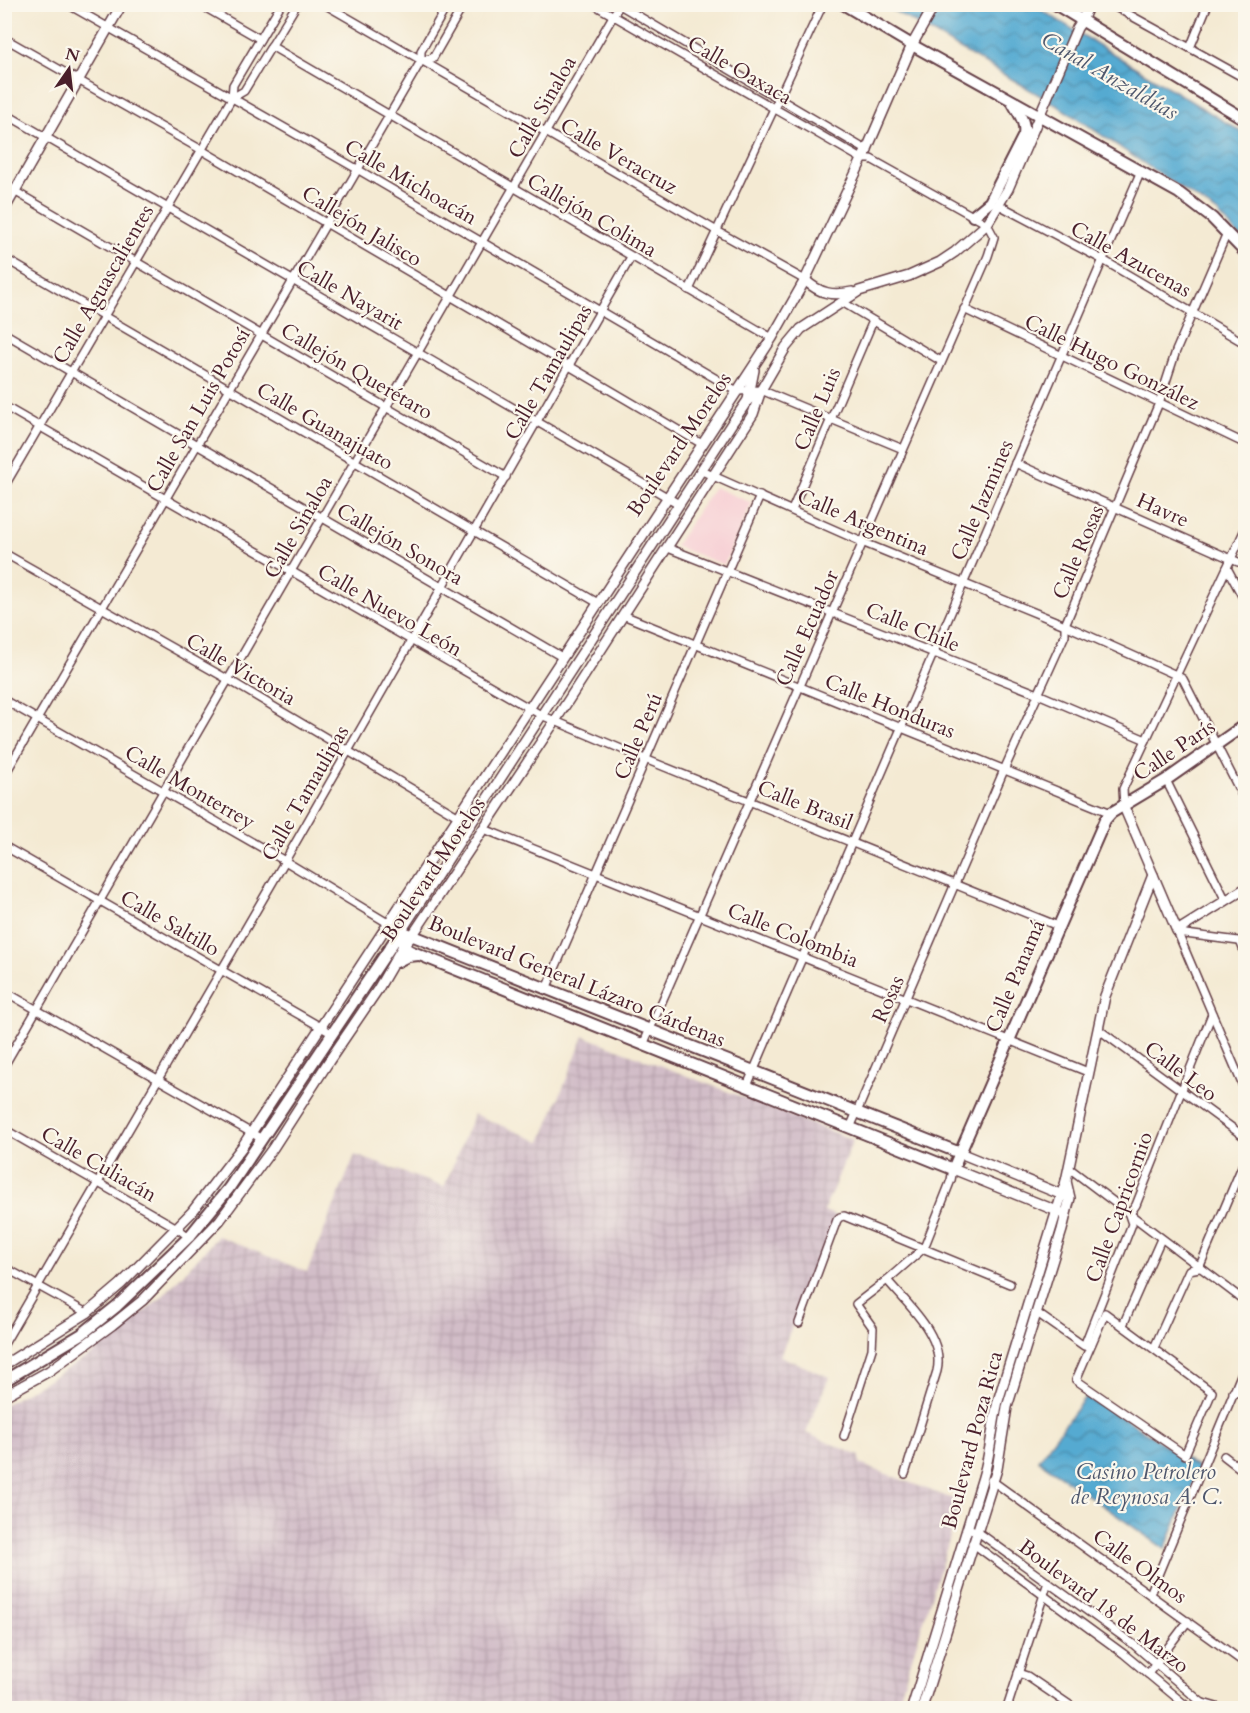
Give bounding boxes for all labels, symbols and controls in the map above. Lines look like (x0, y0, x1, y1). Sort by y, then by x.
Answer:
water label: Canal Anzaldúas (1036, 25, 1184, 127)
street label: Calle Oaxaca (682, 29, 797, 112)
north arrow (39, 39, 99, 99)
text: N (63, 43, 82, 68)
street label: Calle Sinaloa (501, 51, 584, 164)
street label: Calle Veracruz (555, 111, 683, 202)
street label: Calle Michoacán (339, 133, 482, 232)
street label: Callejón Colima (521, 166, 662, 264)
street label: Callejón Jalisco (296, 179, 427, 274)
street label: Calle Aguascalientes (46, 199, 161, 369)
street label: Calle Azucenas (1065, 214, 1196, 305)
street label: Calle Nayarit (291, 253, 409, 338)
street label: Calle Tamaulipas (498, 299, 599, 445)
street label: Calle Hugo González (1019, 307, 1205, 418)
street label: Callejón Querétaro (275, 316, 438, 427)
street label: Calle San Luis Potosí (139, 323, 257, 498)
street label: Calle Luis (787, 363, 848, 455)
street label: Boulevard Morelos (620, 366, 738, 522)
street label: Calle Guanajuato (251, 375, 399, 477)
street label: Calle Jazmines (944, 435, 1021, 565)
street label: Calle Sinaloa (257, 471, 340, 584)
street label: Calle Argentina (793, 482, 933, 563)
street label: Havre (1132, 486, 1194, 535)
street label: Callejón Sonora (331, 496, 469, 593)
street label: Calle Rosas (1046, 500, 1111, 604)
street label: Calle Nuevo León (312, 557, 468, 664)
street label: Calle Ecuador (769, 565, 846, 691)
street label: Calle Chile (861, 595, 964, 660)
street label: Calle Victoria (180, 626, 301, 713)
street label: Calle Honduras (820, 667, 959, 746)
street label: Calle Perú (607, 688, 670, 784)
street label: Calle París (1128, 712, 1221, 788)
street label: Calle Tamaulipas (255, 720, 356, 866)
street label: Calle Monterrey (119, 738, 260, 837)
street label: Calle Brasil (753, 773, 857, 838)
street label: Boulevard Morelos (374, 791, 492, 947)
street label: Calle Saltillo (115, 883, 225, 964)
street label: Calle Colombia (723, 896, 863, 975)
street label: Boulevard General Lázaro Cárdenas (424, 908, 730, 1054)
street label: Calle Panamá (979, 915, 1052, 1037)
street label: Rosas (865, 971, 912, 1027)
street label: Calle Leo (1138, 1034, 1223, 1108)
street label: Calle Culiacán (35, 1120, 162, 1209)
street label: Calle Capricornio (1079, 1128, 1160, 1287)
street label: Boulevard Poza Rica (935, 1348, 1010, 1532)
water label: Casino Petrolero de Reynosa A. C. (1070, 1457, 1222, 1512)
street label: Calle Olmos (1086, 1522, 1193, 1611)
street label: Boulevard 18 de Marzo (1012, 1533, 1195, 1680)

